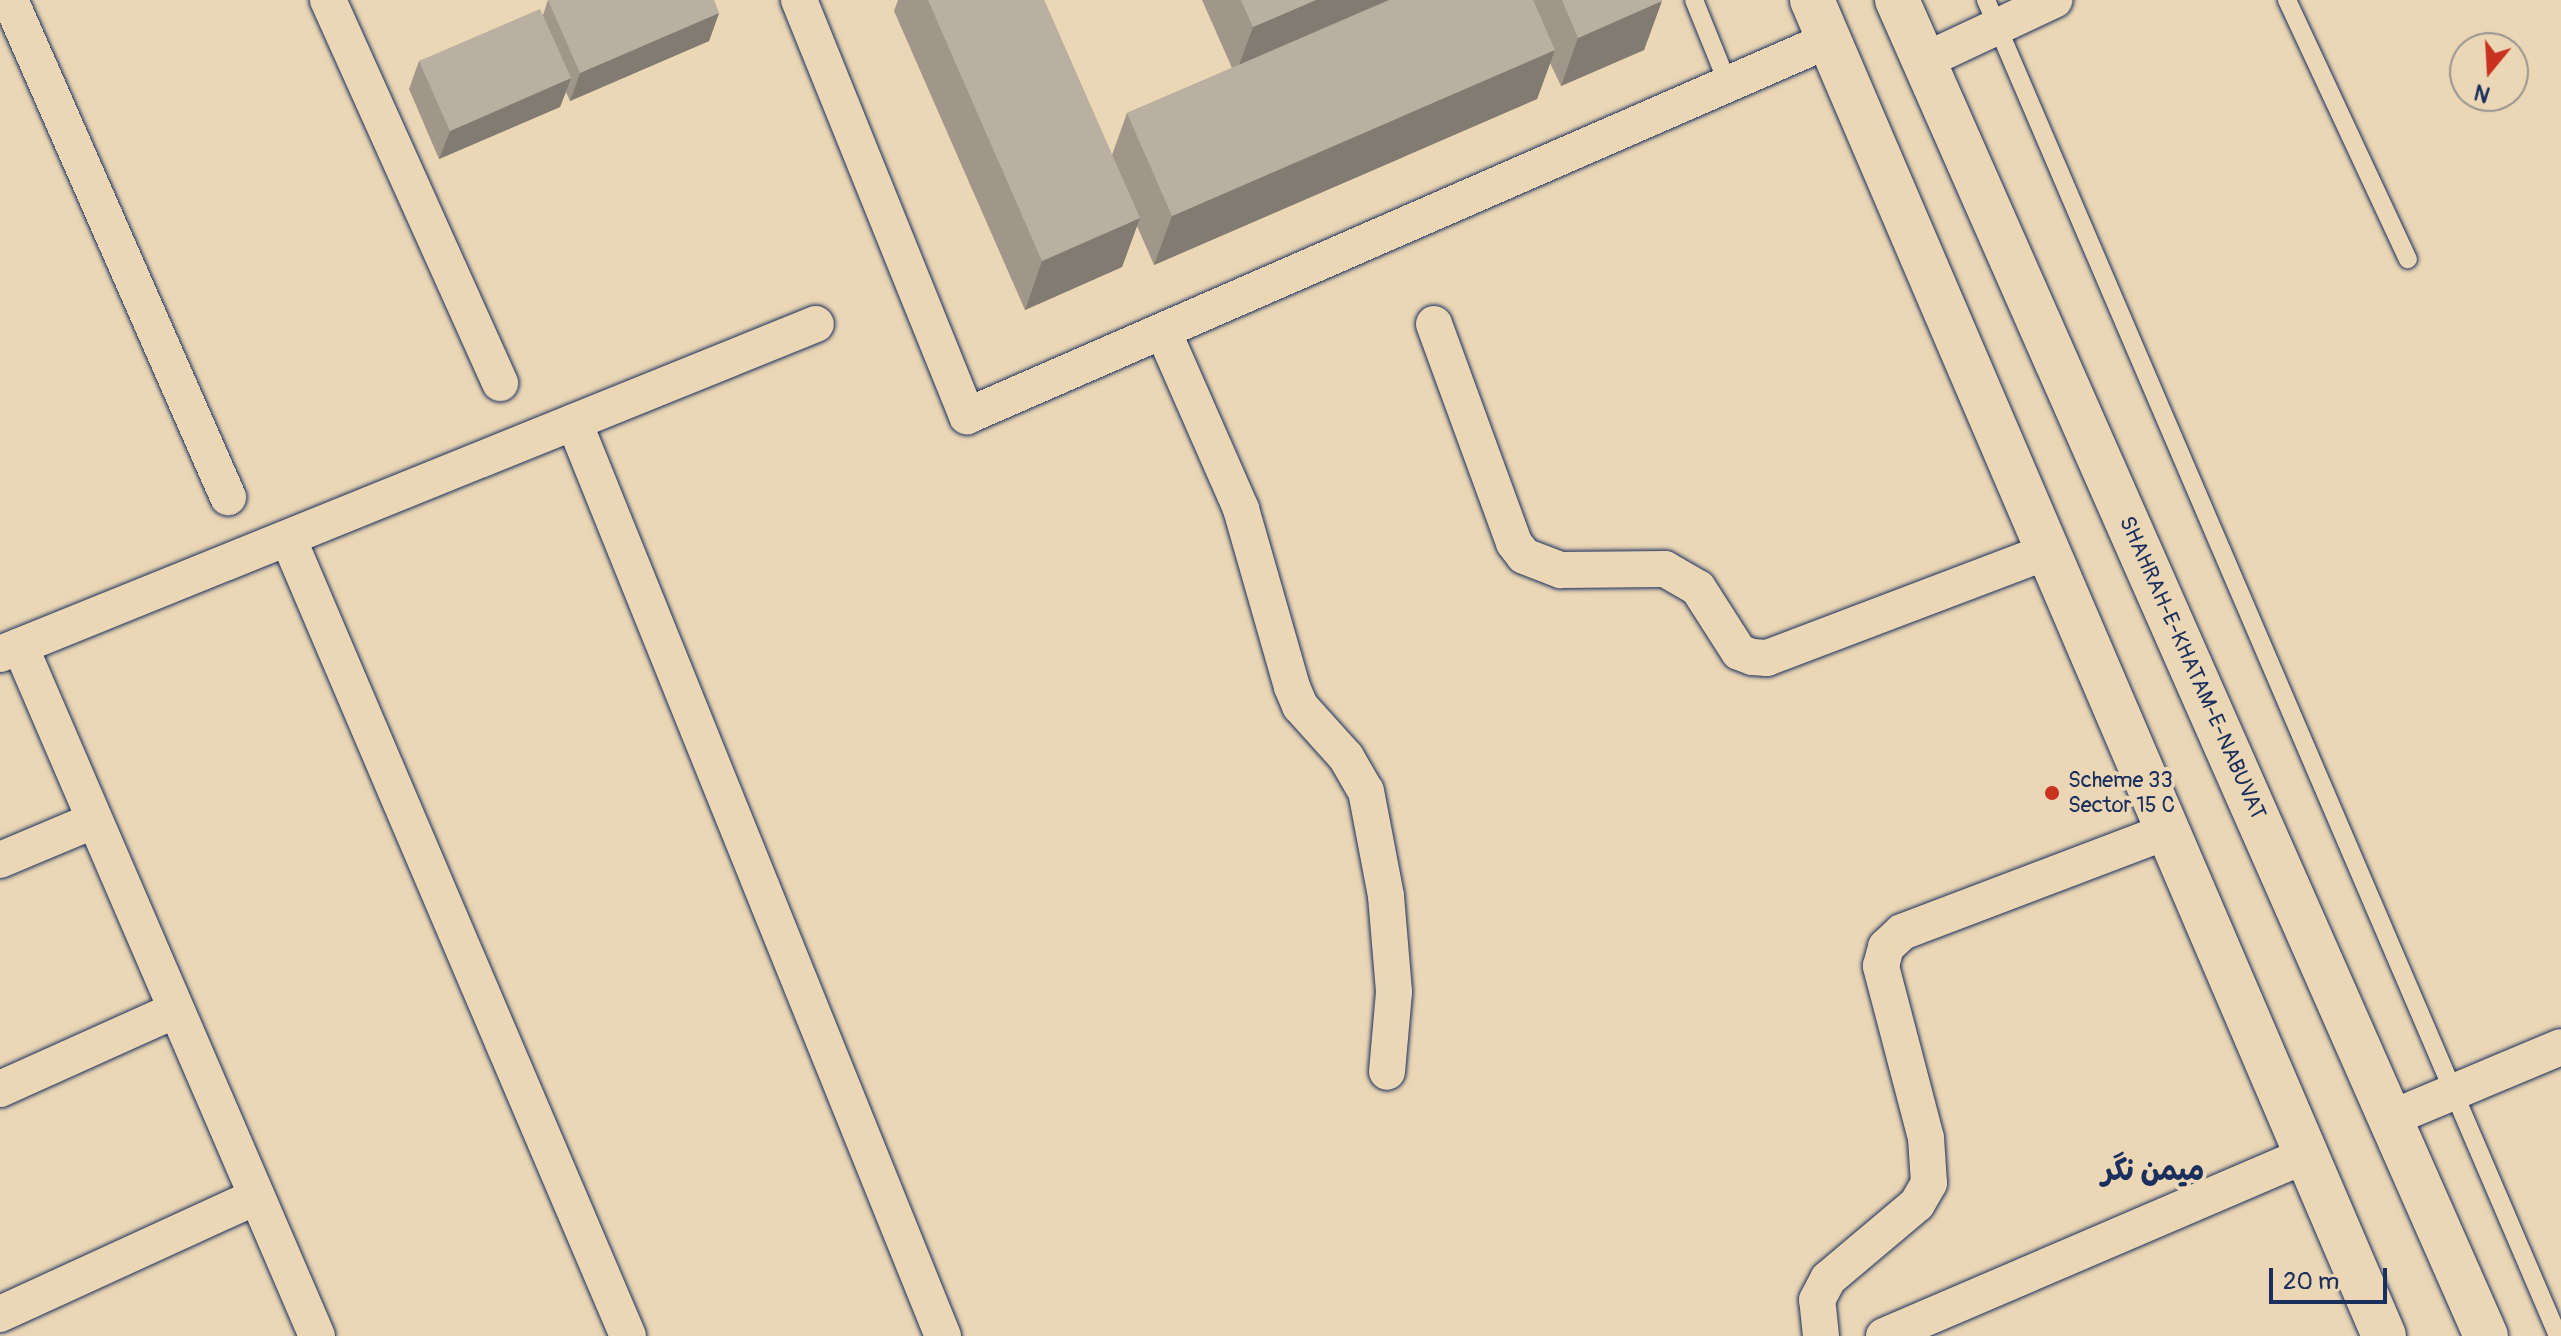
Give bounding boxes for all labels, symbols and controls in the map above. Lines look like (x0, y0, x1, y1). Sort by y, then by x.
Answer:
north arrow (2449, 32, 2529, 112)
text: N (2471, 77, 2494, 109)
street label: SHAHRAH-E-KHATAM-E-NABUVAT (2113, 512, 2271, 824)
place label: Scheme 33 Sector 15 C (2068, 767, 2175, 818)
marker: Scheme 33 Sector 15 C (2043, 784, 2061, 802)
district label: میمن نگر (2101, 1153, 2205, 1189)
scale bar (2273, 1252, 2391, 1302)
text: 20 m (2283, 1267, 2339, 1296)

